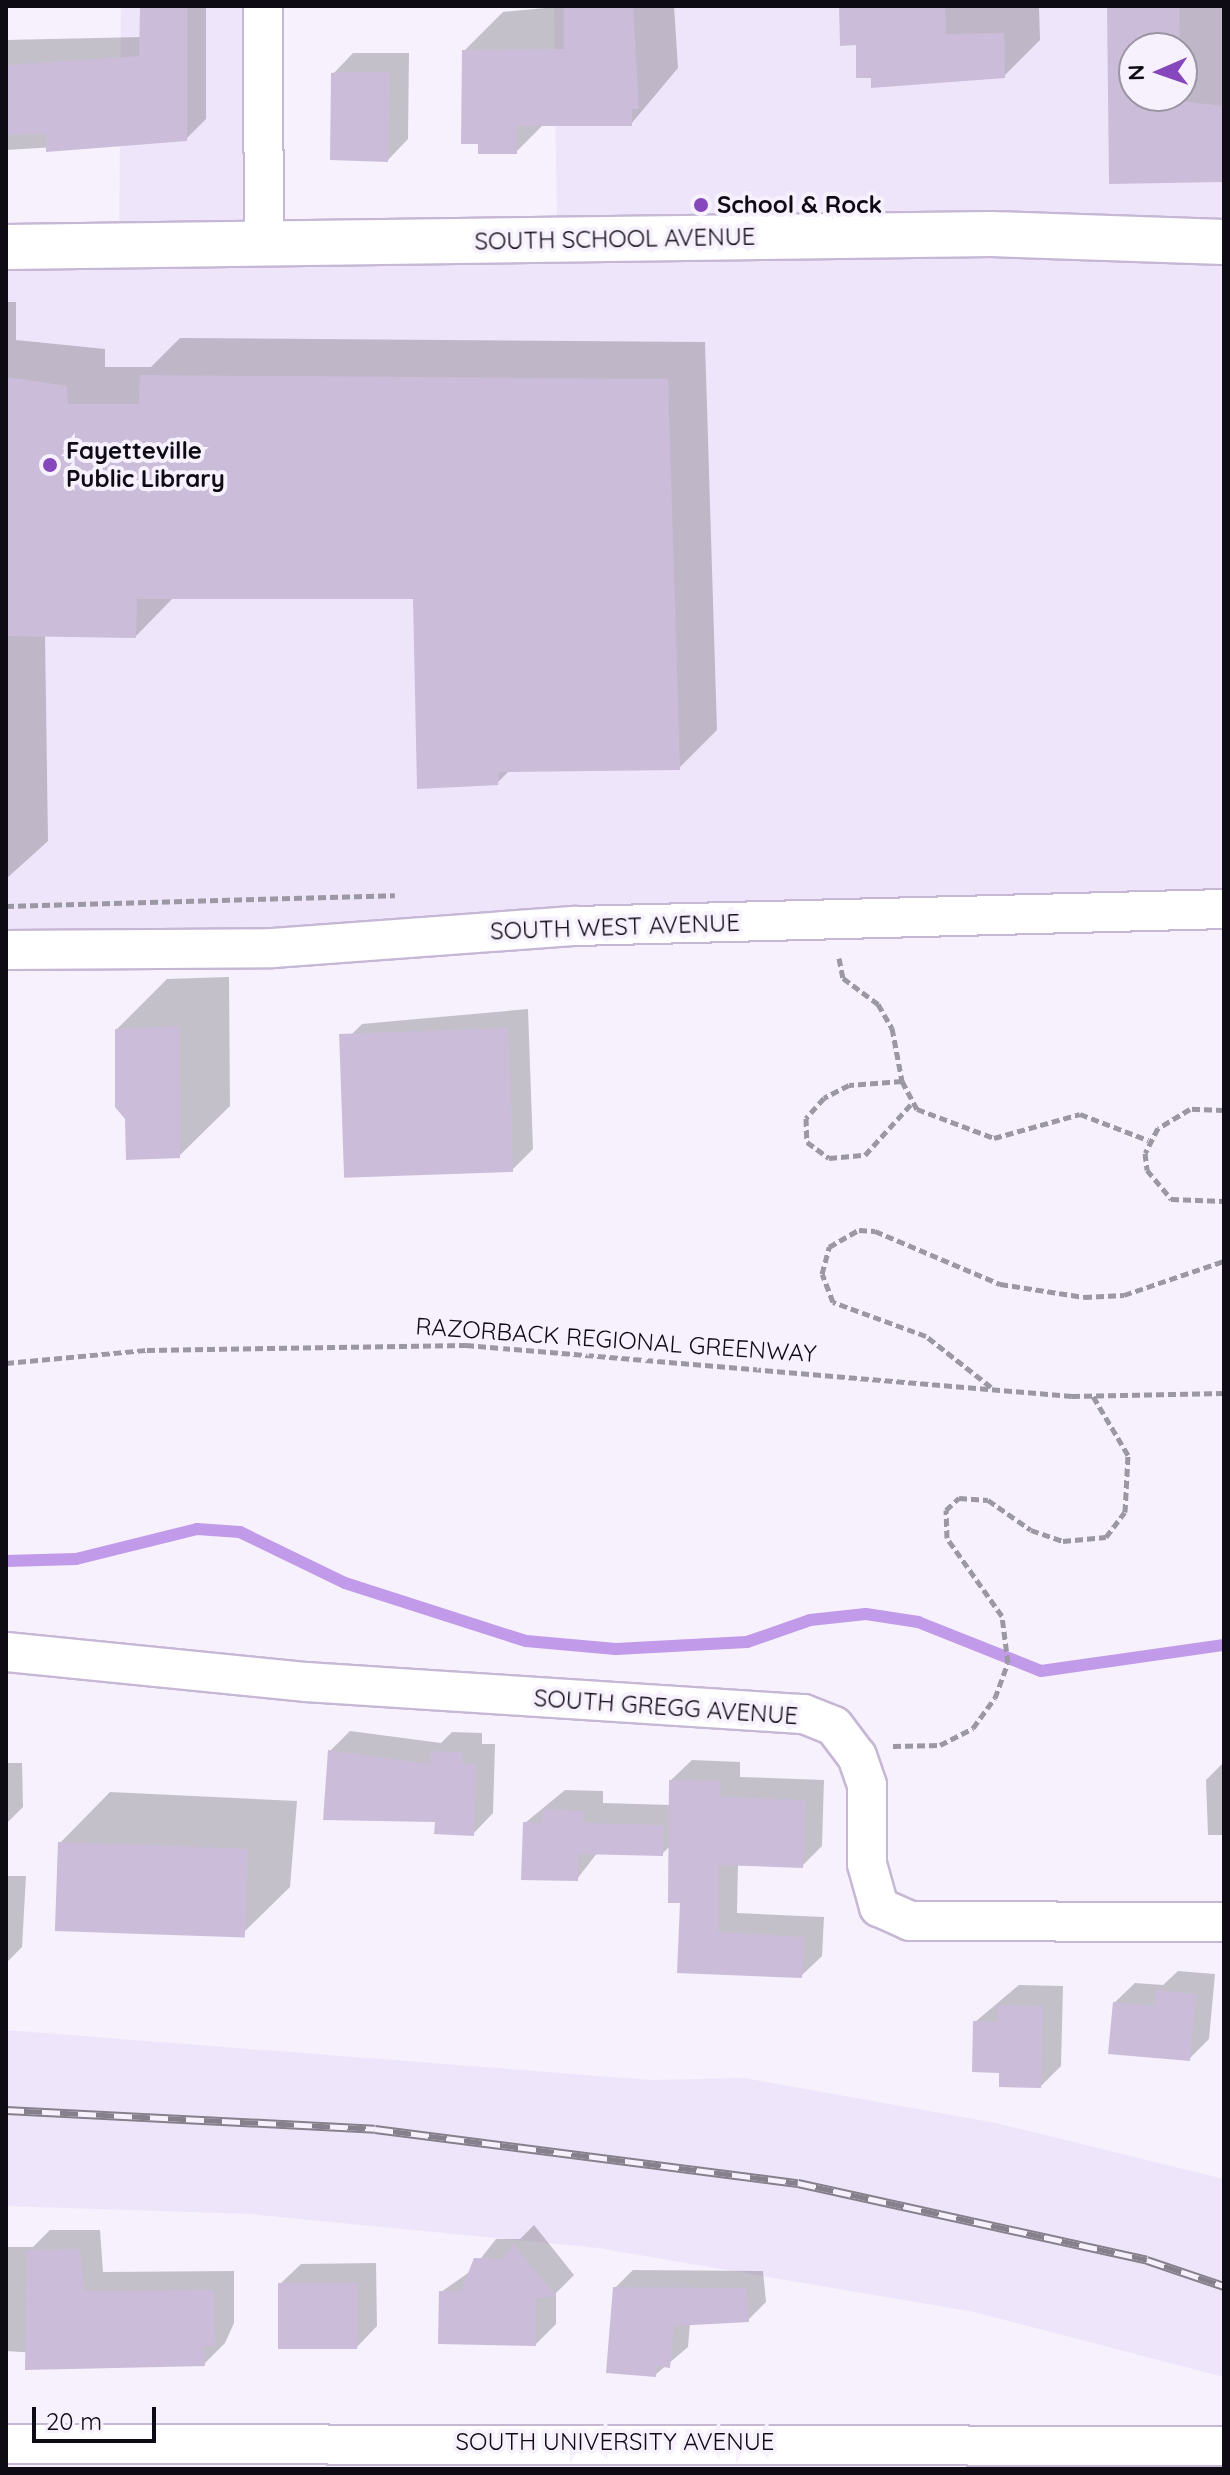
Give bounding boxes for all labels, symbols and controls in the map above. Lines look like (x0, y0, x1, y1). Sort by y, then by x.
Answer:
north arrow (1118, 32, 1198, 112)
text: N (1122, 64, 1150, 81)
place label: School & Rock (717, 191, 882, 219)
marker: School & Rock (692, 196, 710, 214)
street label: SOUTH SCHOOL AVENUE (474, 222, 756, 256)
place label: Fayetteville Public Library (66, 437, 225, 493)
marker: Fayetteville Public Library (41, 456, 59, 474)
street label: SOUTH WEST AVENUE (490, 908, 740, 946)
street label: RAZORBACK REGIONAL GREENWAY (414, 1312, 818, 1368)
street label: SOUTH GREGG AVENUE (533, 1683, 799, 1731)
scale bar (36, 2391, 160, 2441)
text: 20 m (46, 2406, 102, 2436)
street label: SOUTH UNIVERSITY AVENUE (456, 2428, 774, 2456)

